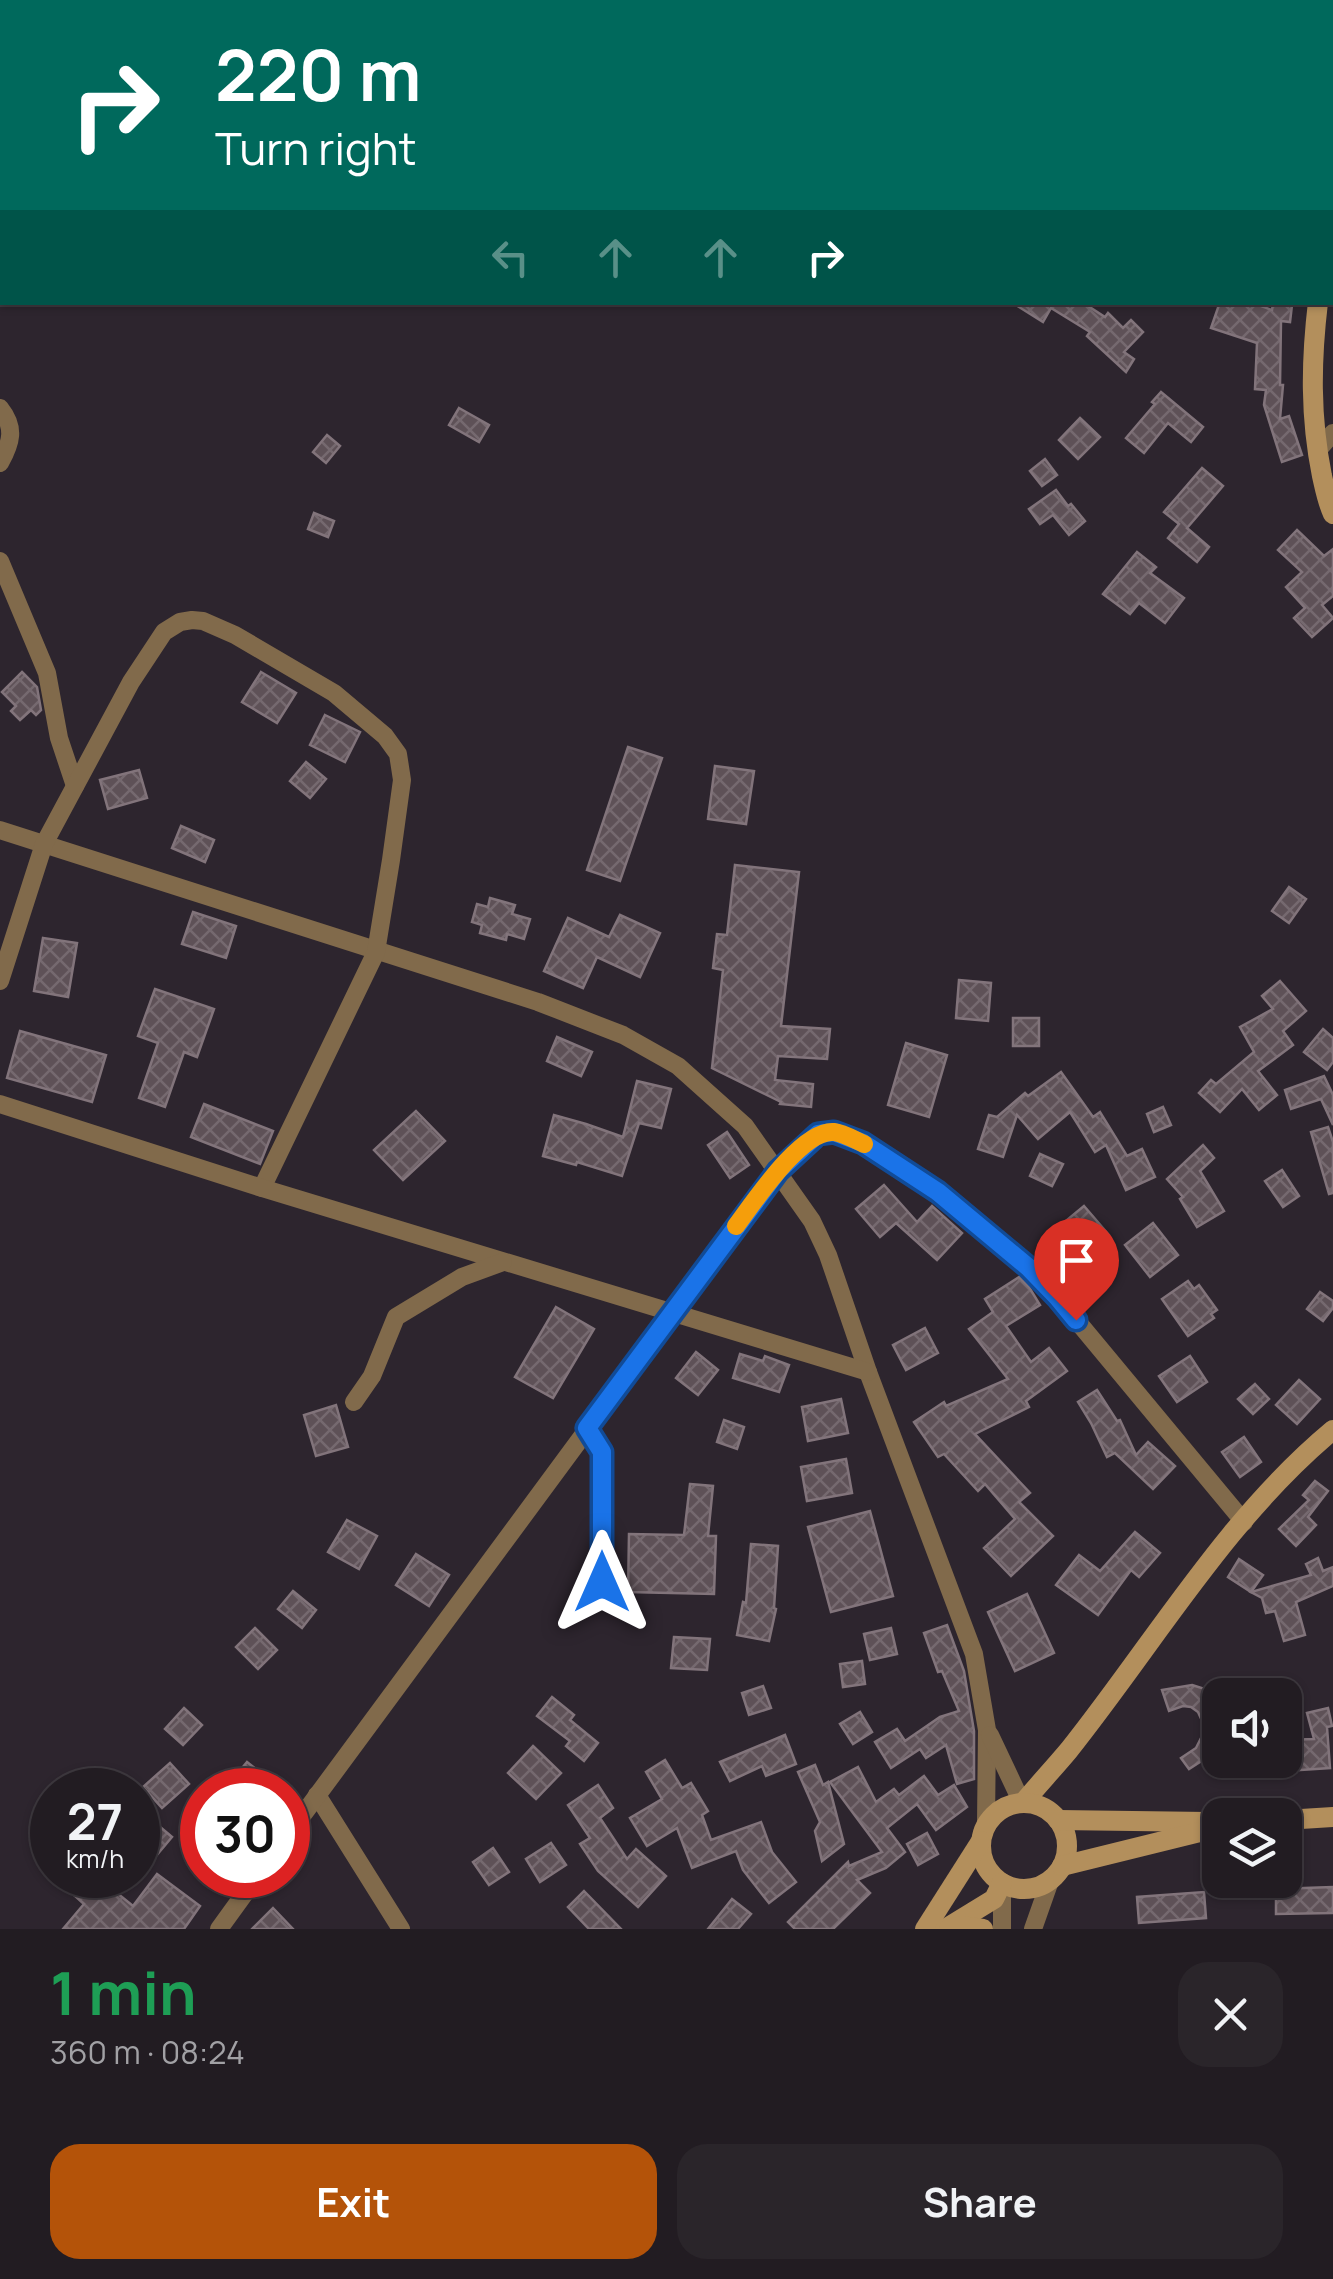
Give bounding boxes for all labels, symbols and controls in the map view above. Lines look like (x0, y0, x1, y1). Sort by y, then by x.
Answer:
text: 220 m (215, 26, 421, 122)
icon: right (50, 40, 180, 170)
text: Turn right (215, 117, 416, 179)
icon: left (483, 230, 538, 285)
icon: ahead (588, 230, 643, 285)
icon: ahead (693, 230, 748, 285)
icon: right (798, 230, 853, 285)
pin (1034, 1218, 1119, 1321)
icon: arrive (1049, 1233, 1104, 1288)
position arrow (550, 1530, 654, 1634)
map controls (1202, 1678, 1302, 1898)
button: sound (1202, 1678, 1302, 1778)
speed limit sign: 30 (180, 1768, 310, 1898)
text: 27 (67, 1787, 123, 1855)
button: layers (1202, 1798, 1302, 1898)
text: km/h (66, 1841, 124, 1876)
text: 1 min (50, 1951, 197, 2033)
button: close (1178, 1962, 1283, 2067)
text: 360 m · 08:24 (50, 2030, 245, 2074)
button: Exit (50, 2144, 657, 2259)
button: Share (677, 2144, 1283, 2259)

